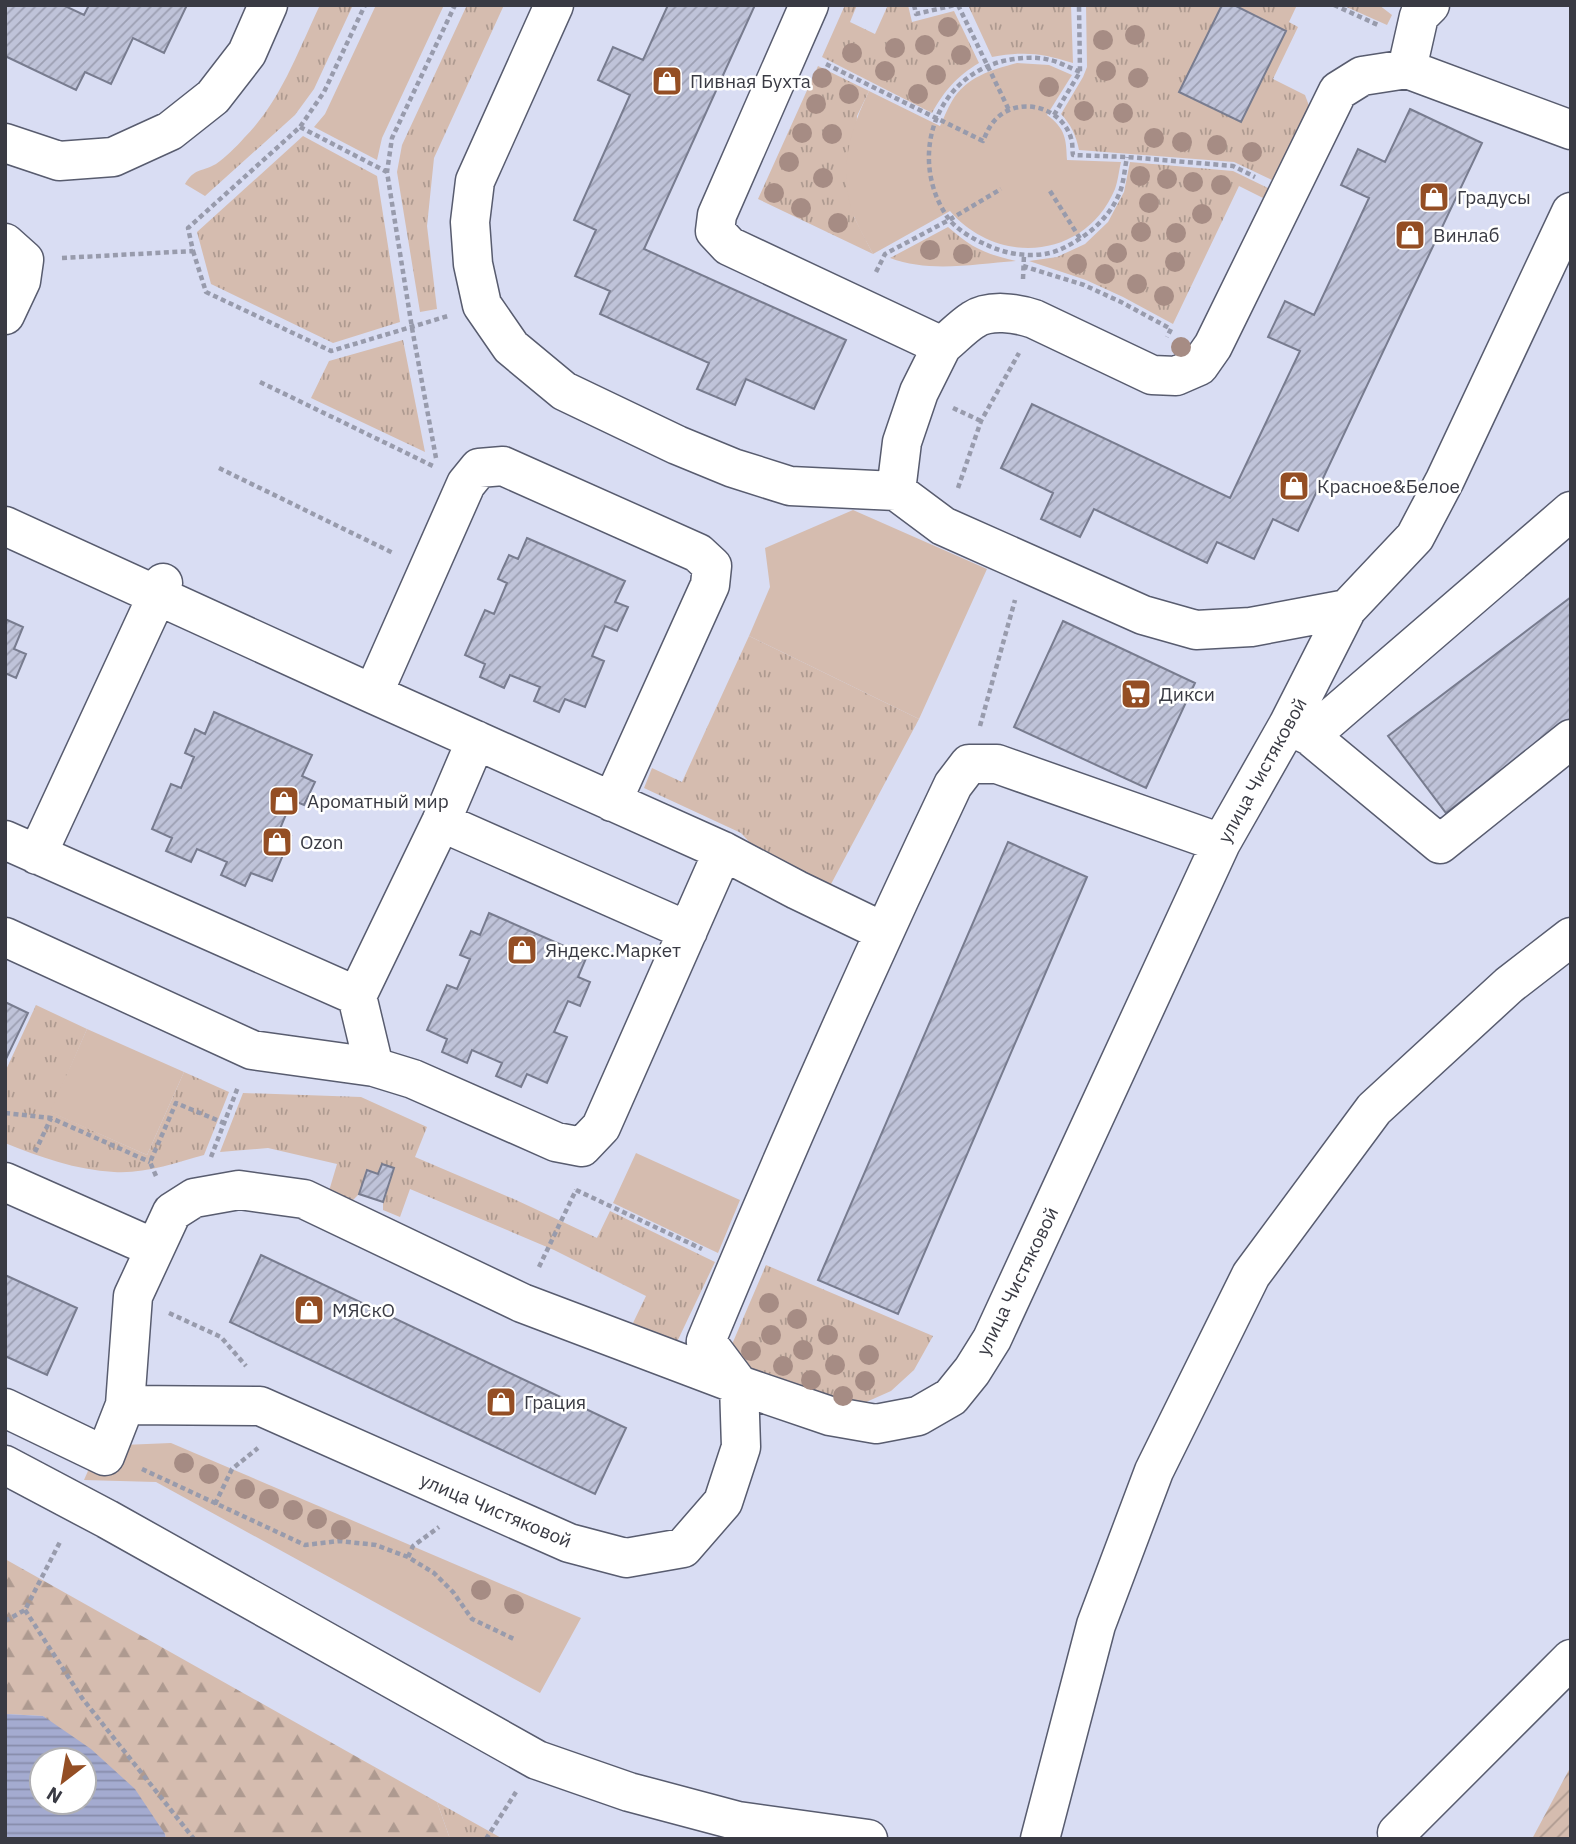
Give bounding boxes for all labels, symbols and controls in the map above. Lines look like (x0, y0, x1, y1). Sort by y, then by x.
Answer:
shop icon: Пивная Бухта (650, 64, 684, 98)
place label: Пивная Бухта (690, 69, 811, 93)
shop icon: Градусы (1417, 180, 1451, 214)
place label: Градусы (1457, 185, 1531, 209)
shop icon: Винлаб (1393, 218, 1427, 252)
place label: Винлаб (1433, 223, 1499, 247)
shop icon: Красное&Белое (1277, 469, 1311, 503)
place label: Красное&Белое (1317, 474, 1460, 498)
supermarket icon: Дикси (1119, 677, 1153, 711)
place label: Дикси (1159, 682, 1215, 706)
street label: улица Чистяковой (1212, 693, 1312, 847)
shop icon: Ароматный мир (267, 784, 301, 818)
place label: Ароматный мир (307, 789, 449, 813)
shop icon: Ozon (260, 825, 294, 859)
place label: Ozon (300, 830, 344, 854)
shop icon: Яндекс.Маркет (505, 933, 539, 967)
place label: Яндекс.Маркет (545, 938, 681, 962)
street label: улица Чистяковой (971, 1203, 1063, 1359)
shop icon: МЯСкО (292, 1293, 326, 1327)
place label: МЯСкО (332, 1298, 395, 1322)
shop icon: Грация (484, 1385, 518, 1419)
place label: Грация (524, 1390, 586, 1414)
street label: улица Чистяковой (417, 1467, 575, 1553)
north arrow (28, 1746, 98, 1816)
text: N (42, 1782, 66, 1809)

